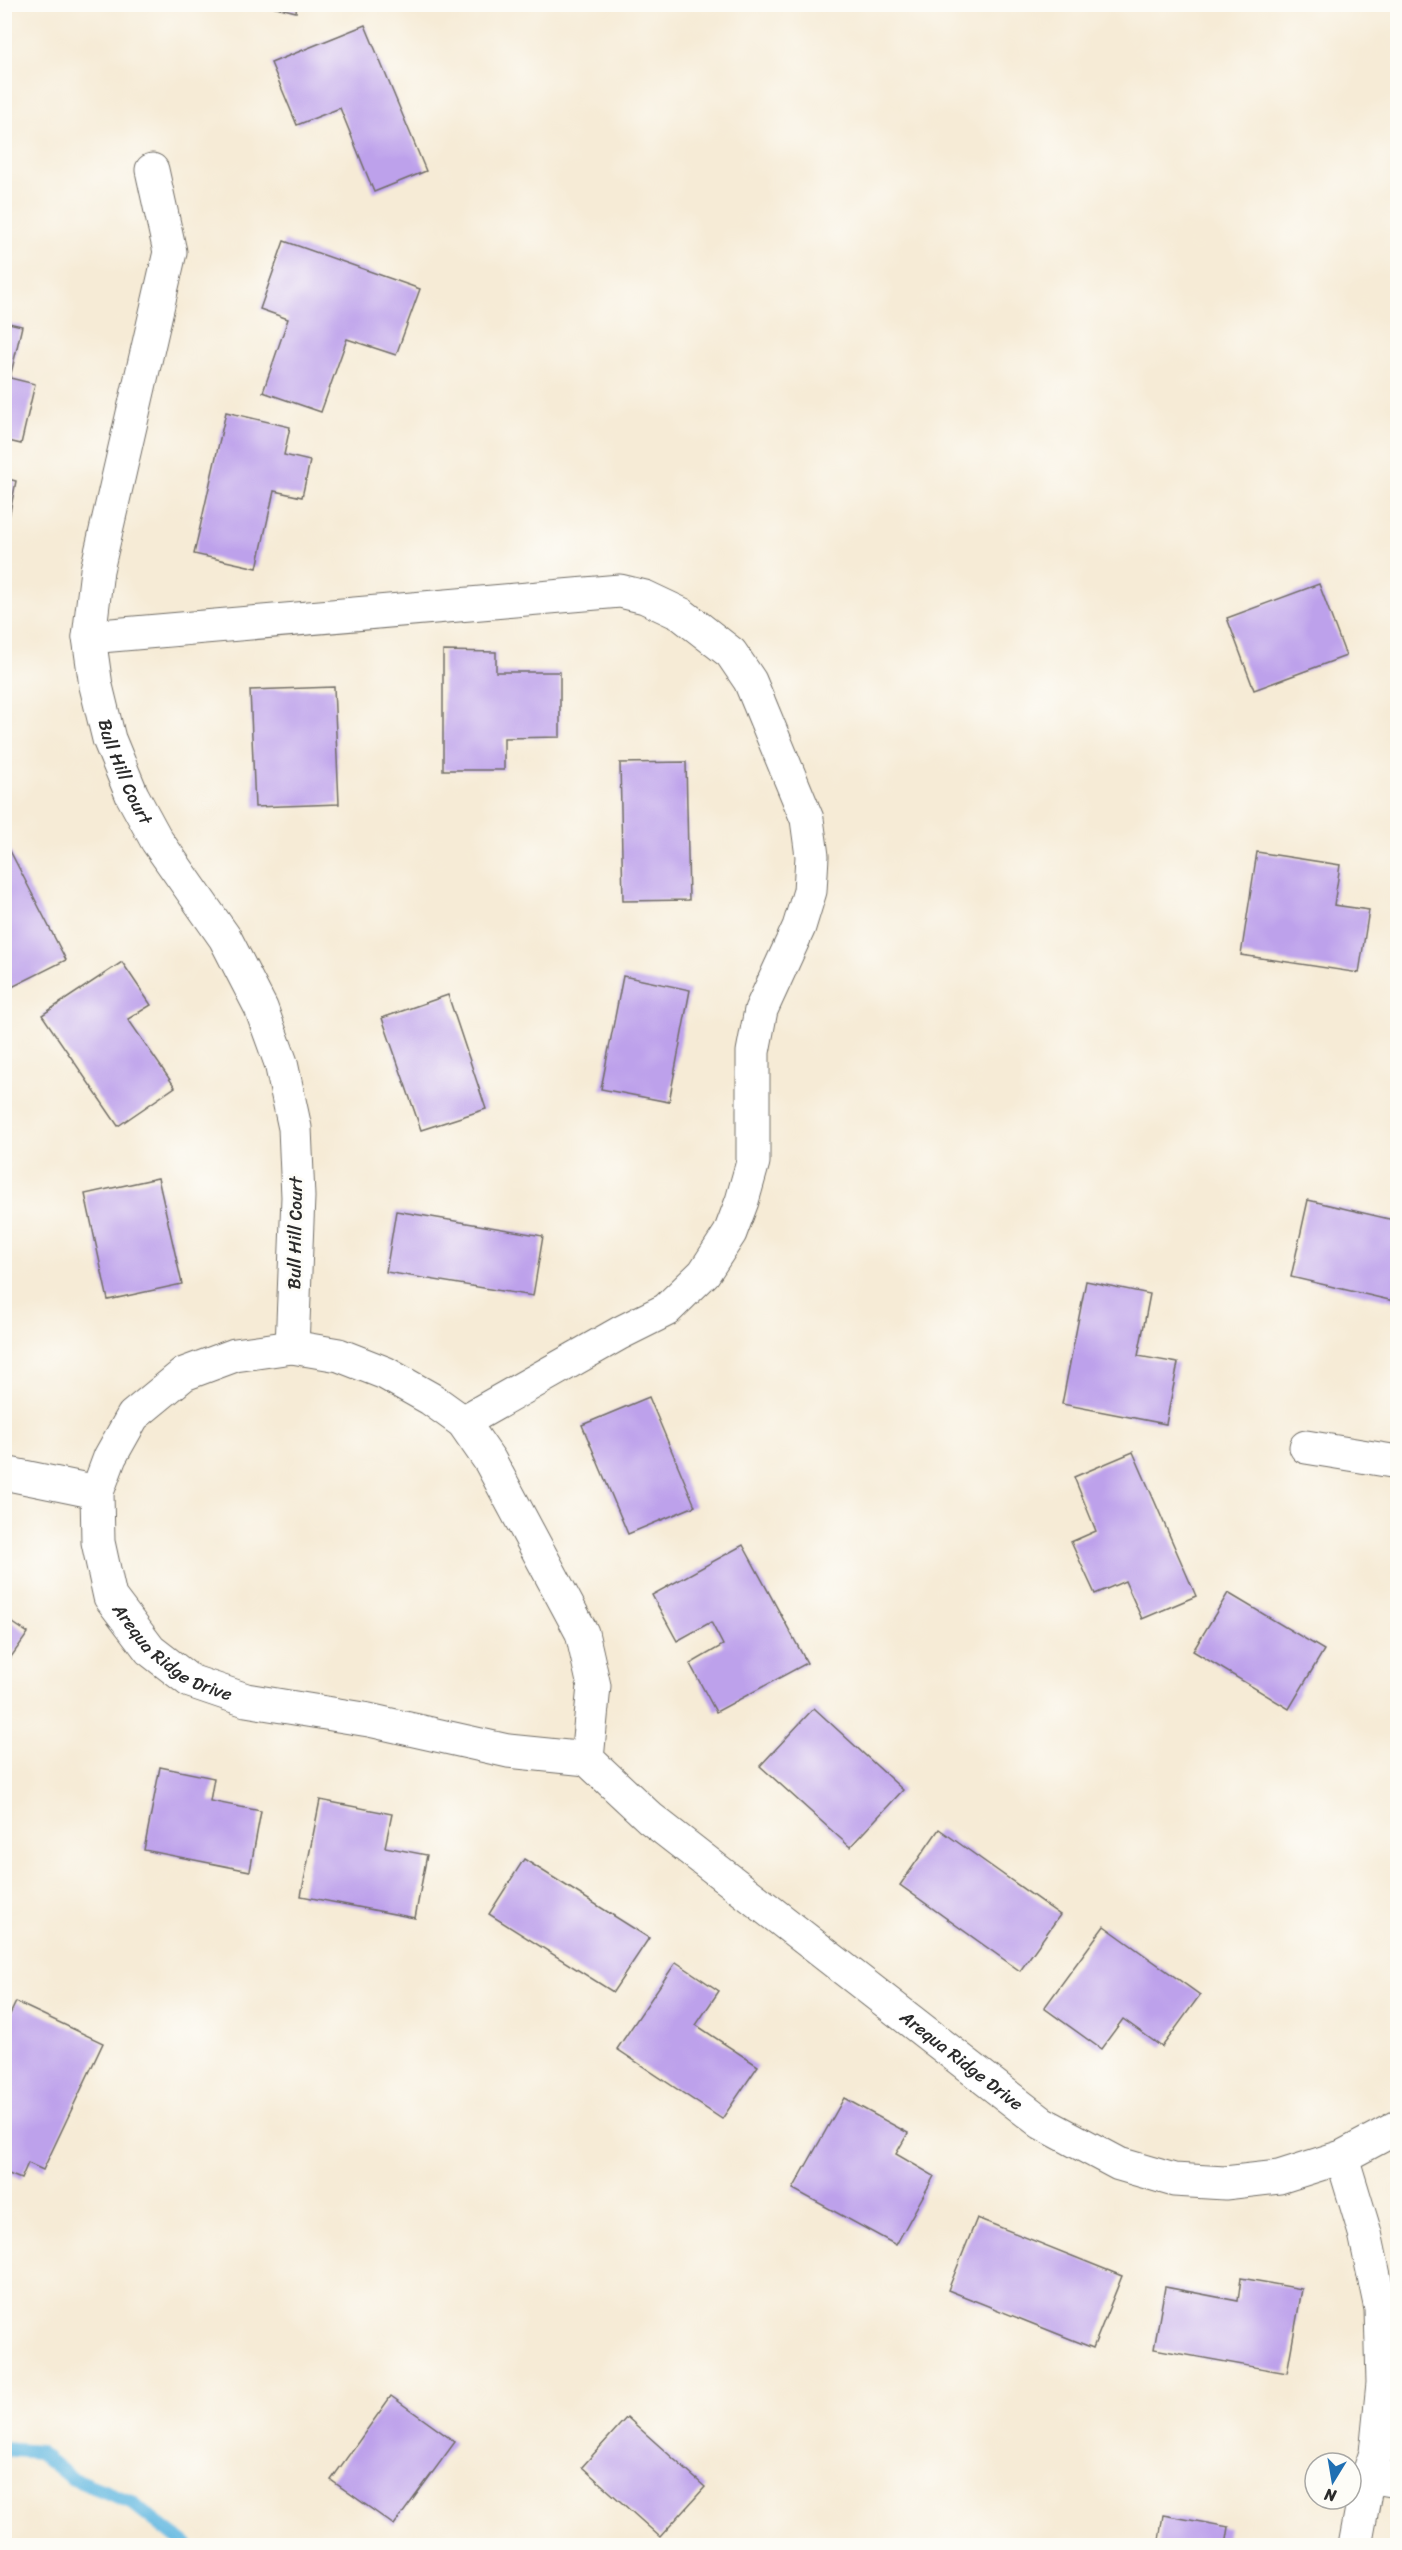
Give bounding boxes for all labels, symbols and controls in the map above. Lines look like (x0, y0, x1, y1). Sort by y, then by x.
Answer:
street label: Bull Hill Court (89, 716, 162, 831)
street label: Bull Hill Court (278, 1176, 312, 1290)
street label: Arequa Ridge Drive (103, 1595, 237, 1710)
street label: Arequa Ridge Drive (892, 2001, 1031, 2119)
north arrow (1303, 2451, 1363, 2511)
text: N (1321, 2480, 1339, 2511)

